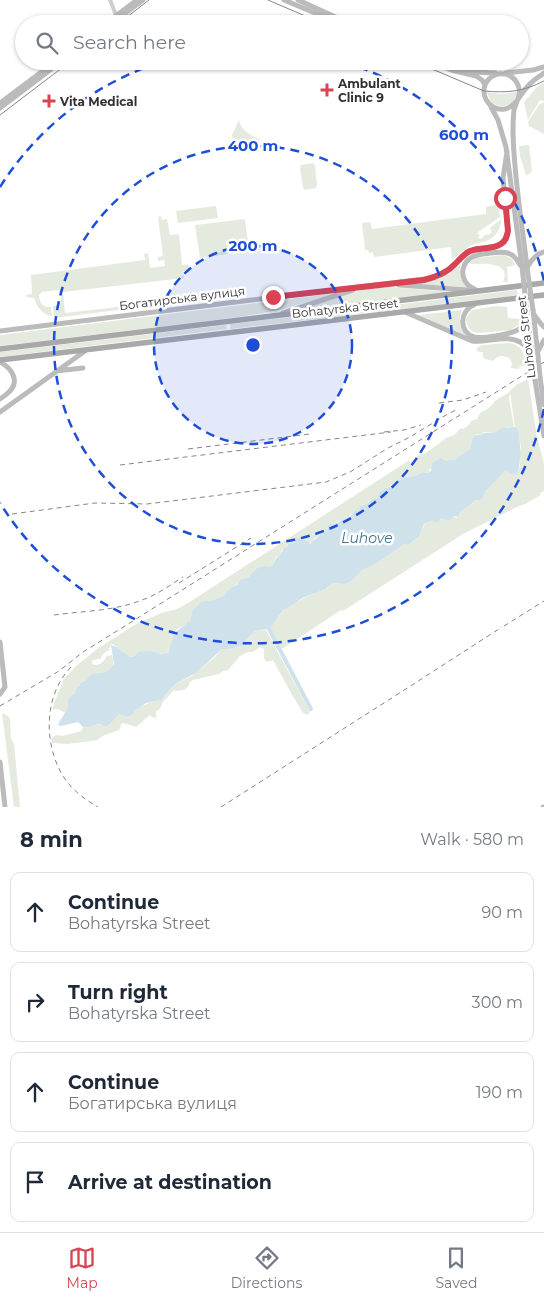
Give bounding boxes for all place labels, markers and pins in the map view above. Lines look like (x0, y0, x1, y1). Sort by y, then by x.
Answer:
place label: Ambulant Clinic 9 (337, 76, 402, 105)
marker: Ambulant Clinic 9 (320, 83, 334, 97)
marker: Vita Medical (42, 94, 56, 108)
place label: Vita Medical (59, 94, 137, 109)
centre of rings (244, 336, 262, 354)

